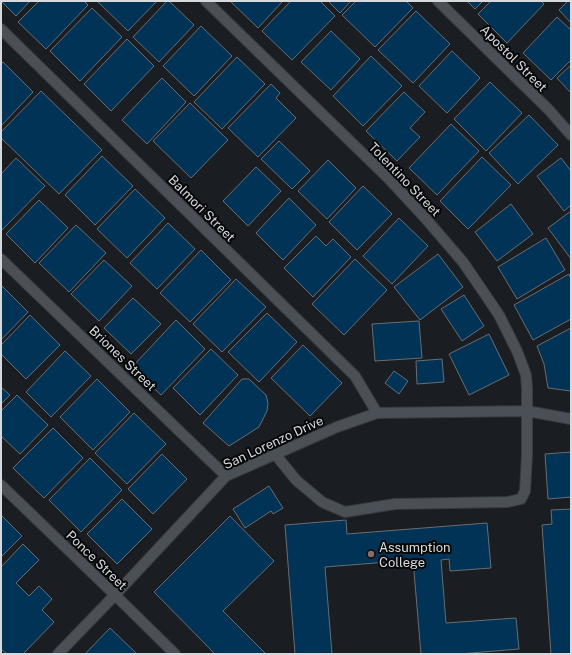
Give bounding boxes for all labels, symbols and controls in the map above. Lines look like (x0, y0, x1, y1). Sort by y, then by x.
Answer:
street label: Apostol Street (477, 22, 550, 95)
street label: Tolentino Street (366, 139, 444, 219)
street label: Balmori Street (165, 172, 238, 245)
street label: Briones Street (86, 323, 159, 394)
street label: San Lorenzo Drive (221, 413, 326, 472)
street label: Ponce Street (63, 528, 130, 593)
place label: Assumption College (379, 540, 451, 570)
marker: Assumption College (366, 549, 376, 559)

